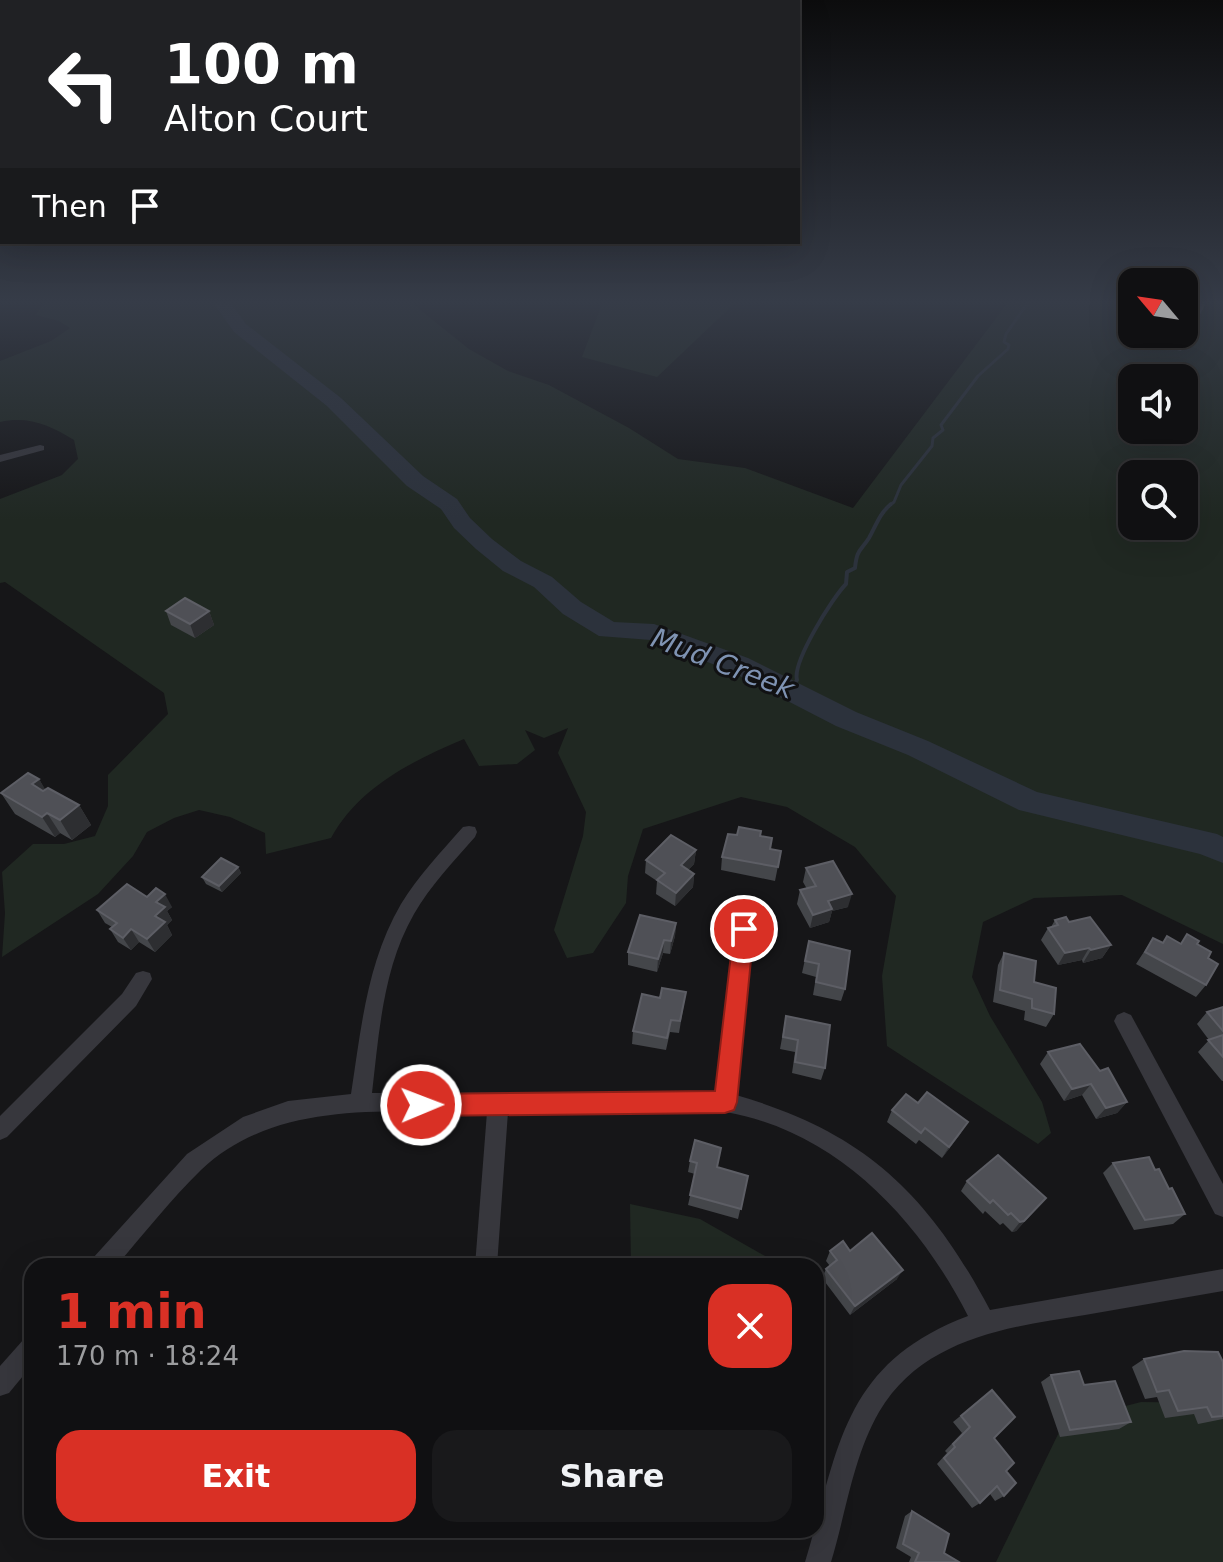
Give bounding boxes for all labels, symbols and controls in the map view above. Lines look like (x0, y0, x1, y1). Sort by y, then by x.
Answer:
text: 100 m (164, 31, 359, 96)
icon: left (32, 32, 136, 136)
text: Alton Court (164, 98, 368, 139)
icon: arrive (123, 184, 167, 228)
text: Then (32, 189, 107, 224)
north arrow (1118, 268, 1198, 348)
map controls (1118, 268, 1198, 540)
button: sound (1118, 364, 1198, 444)
button: search (1118, 460, 1198, 540)
water label: Mud Creek (647, 621, 801, 706)
pin (710, 895, 778, 963)
icon: arrive (722, 907, 766, 951)
position arrow (379, 1063, 463, 1147)
text: 1 min (56, 1283, 207, 1339)
button: close (708, 1284, 792, 1368)
text: 170 m · 18:24 (56, 1341, 239, 1371)
button: Exit (56, 1430, 416, 1522)
button: Share (432, 1430, 792, 1522)

